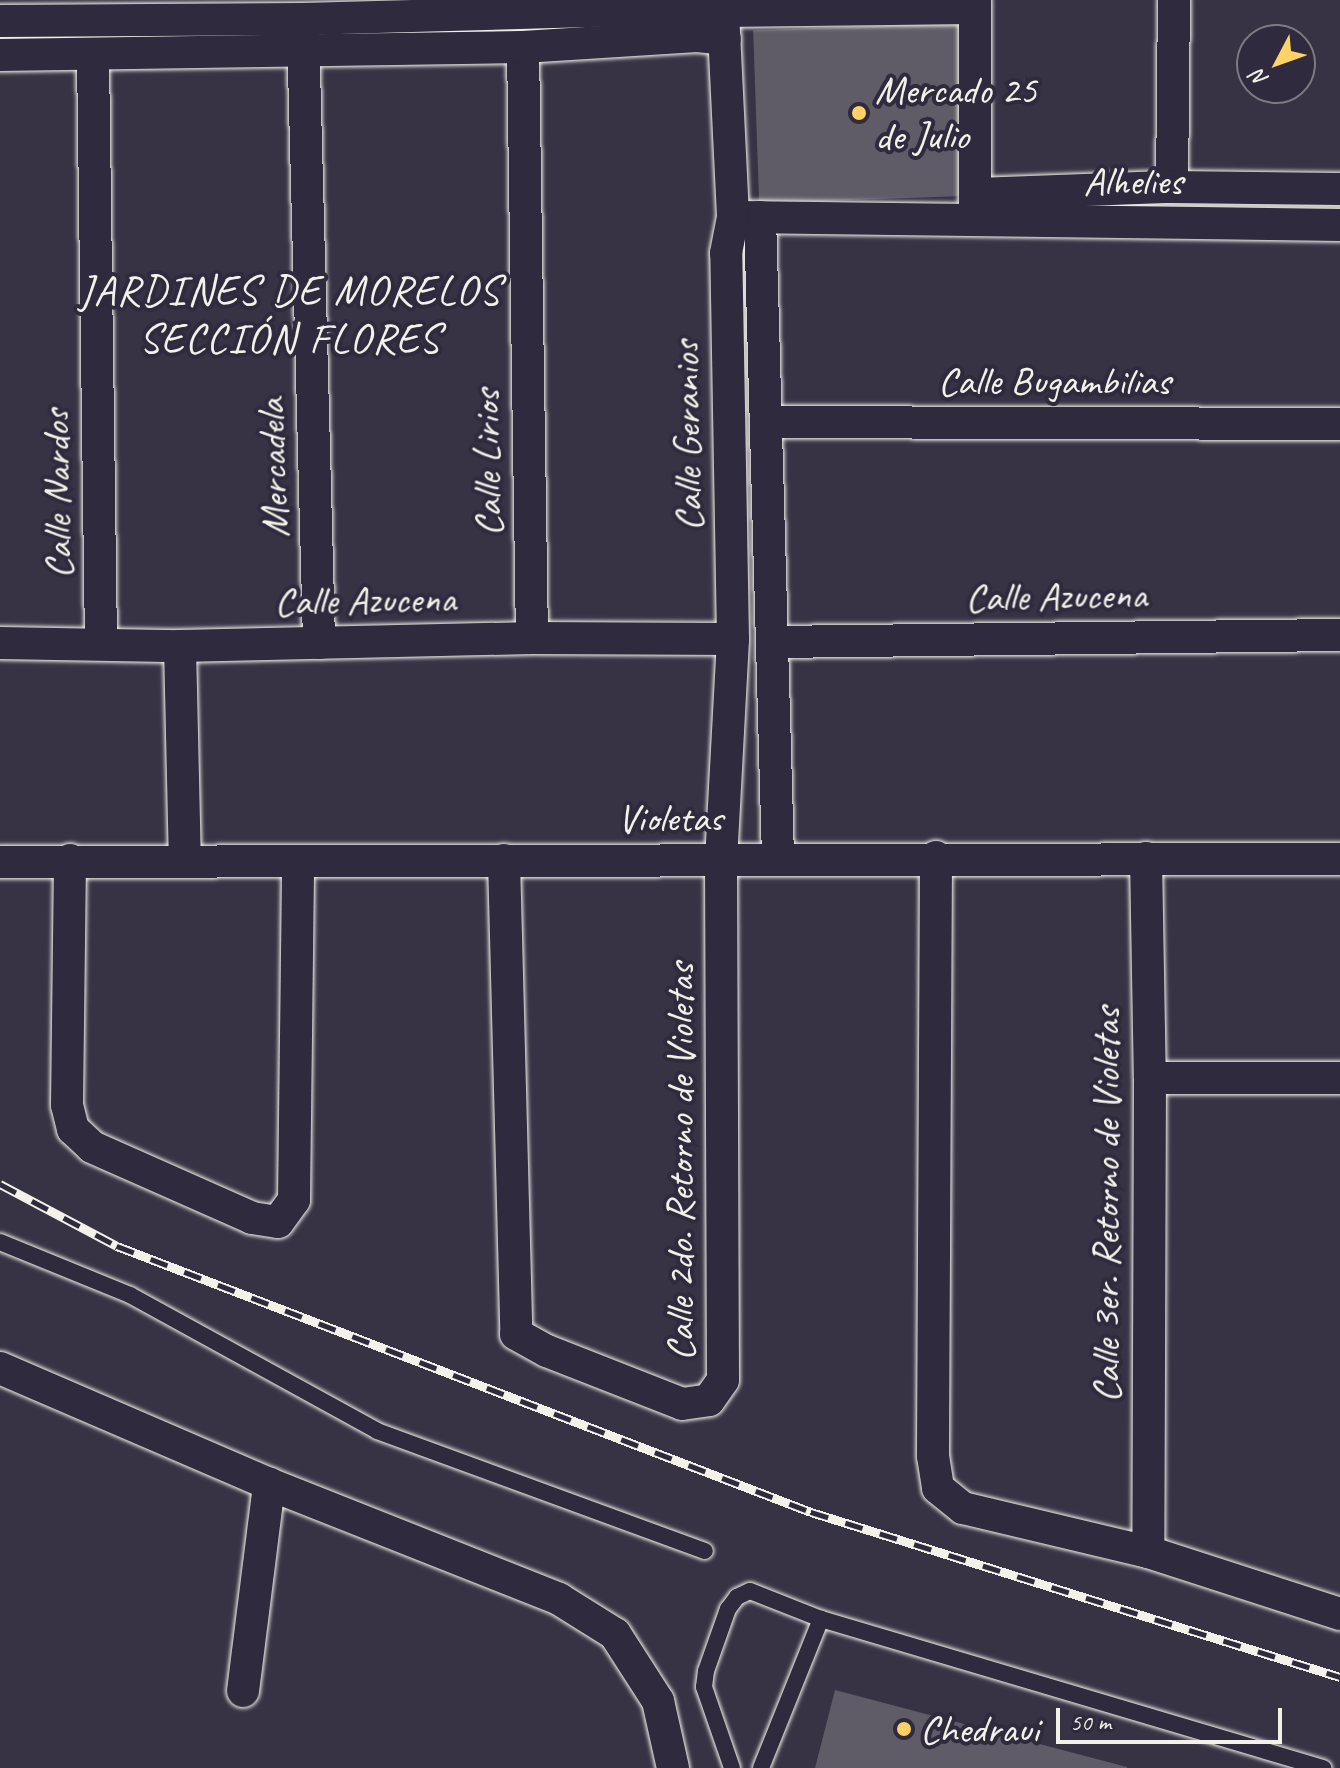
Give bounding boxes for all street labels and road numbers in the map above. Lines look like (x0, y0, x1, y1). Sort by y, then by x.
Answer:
street label: Alhelies (1084, 157, 1182, 205)
street label: Calle Geranios (661, 341, 713, 531)
street label: Calle Bugambilias (938, 357, 1170, 405)
street label: Calle Lirios (462, 389, 512, 537)
street label: Mercadela (247, 398, 299, 538)
street label: Calle Nardos (32, 408, 82, 580)
street label: Calle Azucena (964, 570, 1148, 622)
street label: Calle Azucena (273, 574, 457, 626)
street label: Violetas (617, 794, 723, 842)
street label: Calle 2do. Retorno de Violetas (656, 962, 704, 1362)
street label: Calle 3er. Retorno de Violetas (1082, 1007, 1130, 1403)

